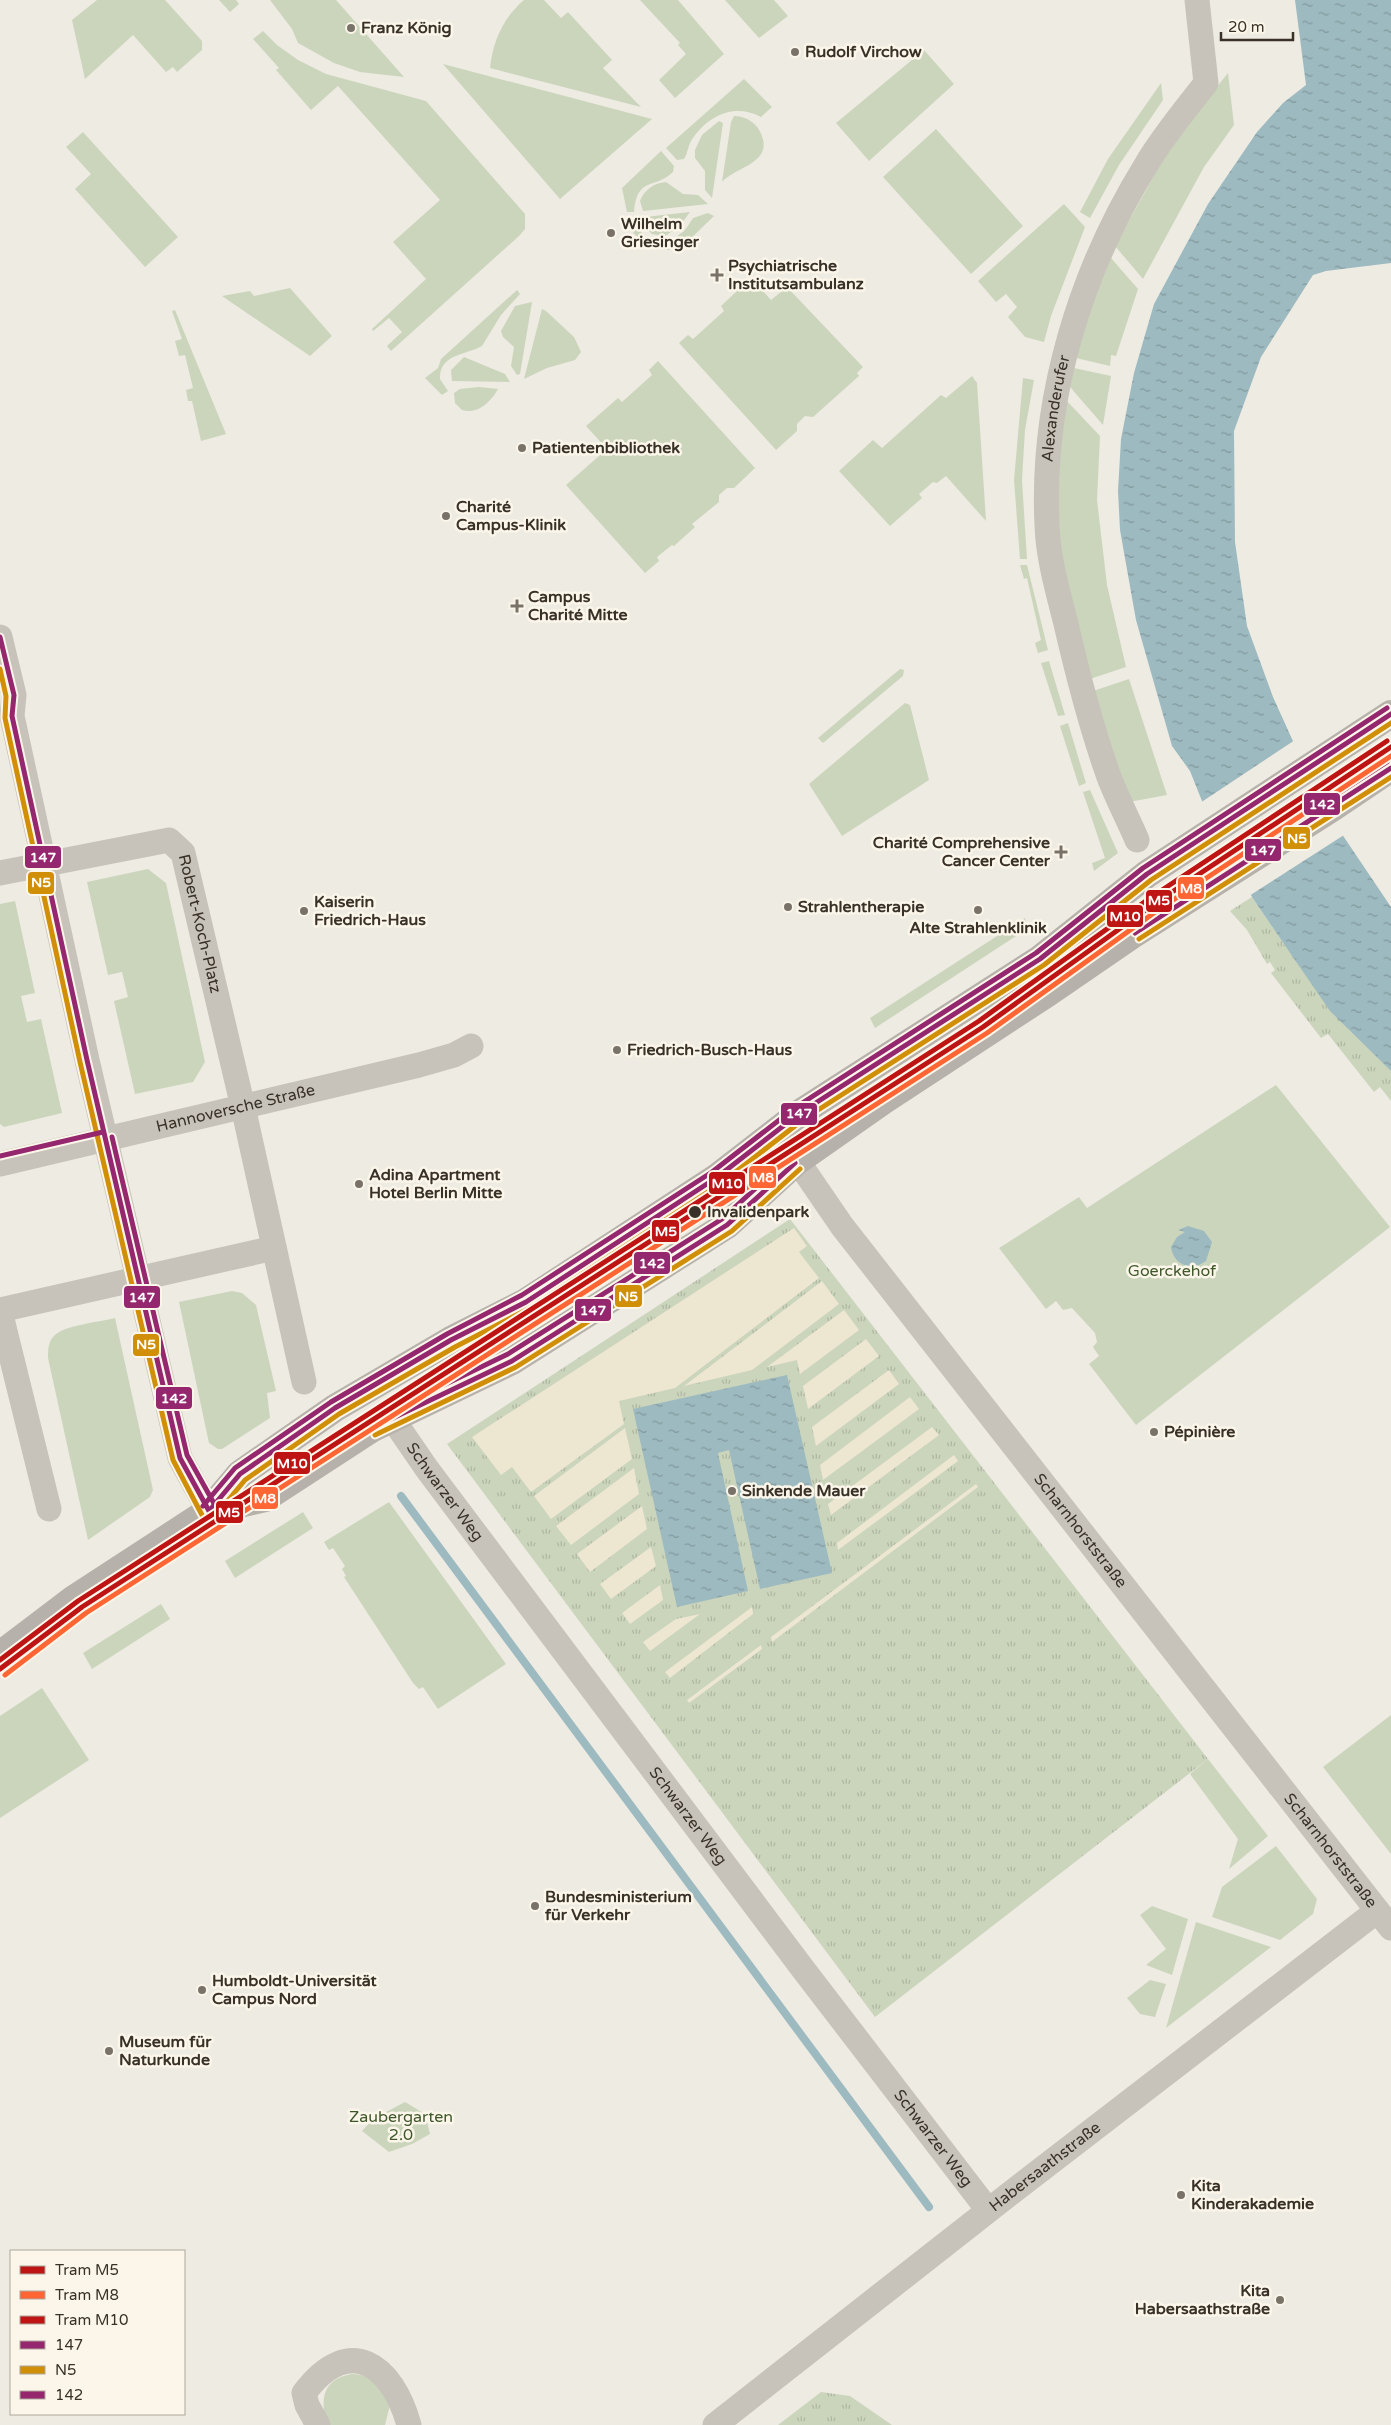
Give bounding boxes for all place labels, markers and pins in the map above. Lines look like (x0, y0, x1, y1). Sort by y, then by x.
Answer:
place label: Franz König (361, 18, 452, 38)
marker: Franz König (345, 22, 357, 34)
place label: Rudolf Virchow (805, 42, 922, 62)
marker: Rudolf Virchow (789, 46, 801, 58)
place label: Wilhelm Griesinger (621, 214, 700, 252)
marker: Wilhelm Griesinger (605, 227, 617, 239)
place label: Psychiatrische Institutsambulanz (728, 256, 864, 294)
marker: Psychiatrische Institutsambulanz (710, 268, 724, 282)
place label: Patientenbibliothek (532, 438, 680, 458)
marker: Patientenbibliothek (516, 442, 528, 454)
place label: Charité Campus-Klinik (456, 497, 566, 535)
marker: Charité Campus-Klinik (440, 510, 452, 522)
place label: Campus Charité Mitte (528, 587, 628, 625)
marker: Campus Charité Mitte (510, 599, 524, 613)
place label: Charité Comprehensive Cancer Center (873, 833, 1051, 871)
marker: Charité Comprehensive Cancer Center (1054, 845, 1068, 859)
place label: Kaiserin Friedrich-Haus (314, 892, 426, 930)
place label: Strahlentherapie (798, 897, 924, 917)
marker: Strahlentherapie (782, 901, 794, 913)
marker: Alte Strahlenklinik (972, 904, 984, 916)
marker: Kaiserin Friedrich-Haus (298, 905, 310, 917)
place label: Alte Strahlenklinik (909, 918, 1047, 938)
place label: Friedrich-Busch-Haus (627, 1040, 792, 1060)
marker: Friedrich-Busch-Haus (611, 1044, 623, 1056)
place label: Adina Apartment Hotel Berlin Mitte (369, 1165, 502, 1203)
marker: Adina Apartment Hotel Berlin Mitte (353, 1178, 365, 1190)
place label: Invalidenpark (707, 1202, 809, 1222)
marker: Invalidenpark (687, 1204, 703, 1220)
place label: Pépinière (1164, 1422, 1235, 1442)
marker: Pépinière (1148, 1426, 1160, 1438)
place label: Sinkende Mauer (742, 1481, 866, 1501)
marker: Sinkende Mauer (726, 1485, 738, 1497)
place label: Bundesministerium für Verkehr (544, 1887, 692, 1925)
marker: Bundesministerium für Verkehr (529, 1900, 541, 1912)
place label: Humboldt-Universität Campus Nord (212, 1971, 378, 2009)
marker: Humboldt-Universität Campus Nord (196, 1984, 208, 1996)
place label: Museum für Naturkunde (119, 2032, 212, 2070)
marker: Museum für Naturkunde (103, 2045, 115, 2057)
place label: Kita Kinderakademie (1191, 2176, 1314, 2214)
marker: Kita Kinderakademie (1175, 2189, 1187, 2201)
place label: Kita Habersaathstraße (1135, 2281, 1270, 2319)
marker: Kita Habersaathstraße (1274, 2294, 1286, 2306)

